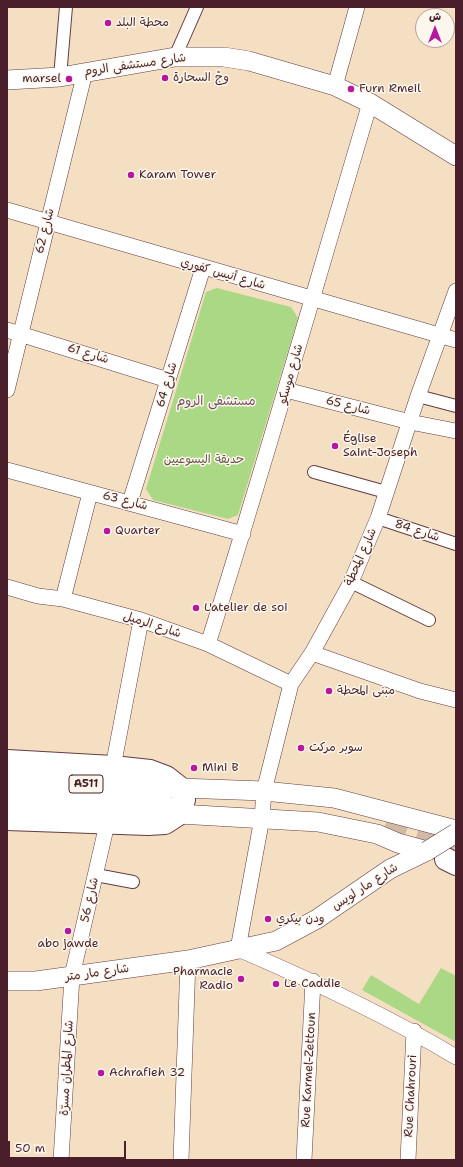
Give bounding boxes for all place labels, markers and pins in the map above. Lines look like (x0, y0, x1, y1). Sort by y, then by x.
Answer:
place label: محطة البلد (116, 16, 169, 30)
marker: محطة البلد (103, 18, 113, 28)
place label: وجّ السحارة (173, 71, 229, 85)
place label: marsel (22, 72, 61, 86)
marker: وجّ السحارة (160, 73, 170, 83)
marker: marsel (64, 74, 74, 84)
place label: Furn Rmeil (359, 82, 421, 96)
marker: Furn Rmeil (346, 84, 356, 94)
place label: Karam Tower (139, 168, 216, 182)
marker: Karam Tower (126, 170, 136, 180)
place label: Église Saint-Joseph (343, 432, 417, 460)
marker: Église Saint-Joseph (330, 441, 340, 451)
place label: Quarter (115, 524, 160, 538)
marker: Quarter (102, 526, 112, 536)
place label: L'atelier de soi (204, 601, 288, 615)
marker: L'atelier de soi (191, 603, 201, 613)
place label: مبنى المحطة (337, 684, 395, 698)
marker: مبنى المحطة (324, 686, 334, 696)
place label: سوبر مركت (309, 741, 363, 755)
marker: سوبر مركت (296, 743, 306, 753)
place label: Mini B (202, 761, 239, 775)
marker: Mini B (189, 763, 199, 773)
place label: ودن بيكري (276, 912, 325, 926)
marker: ودن بيكري (263, 914, 273, 924)
marker: abo jawde (63, 926, 73, 936)
place label: abo jawde (38, 937, 98, 951)
place label: Pharmacie Radio (173, 965, 233, 993)
marker: Pharmacie Radio (236, 974, 246, 984)
place label: Le Caddie (284, 977, 341, 991)
marker: Le Caddie (271, 979, 281, 989)
place label: Achrafieh 32 (109, 1066, 185, 1080)
marker: Achrafieh 32 (96, 1068, 106, 1078)

